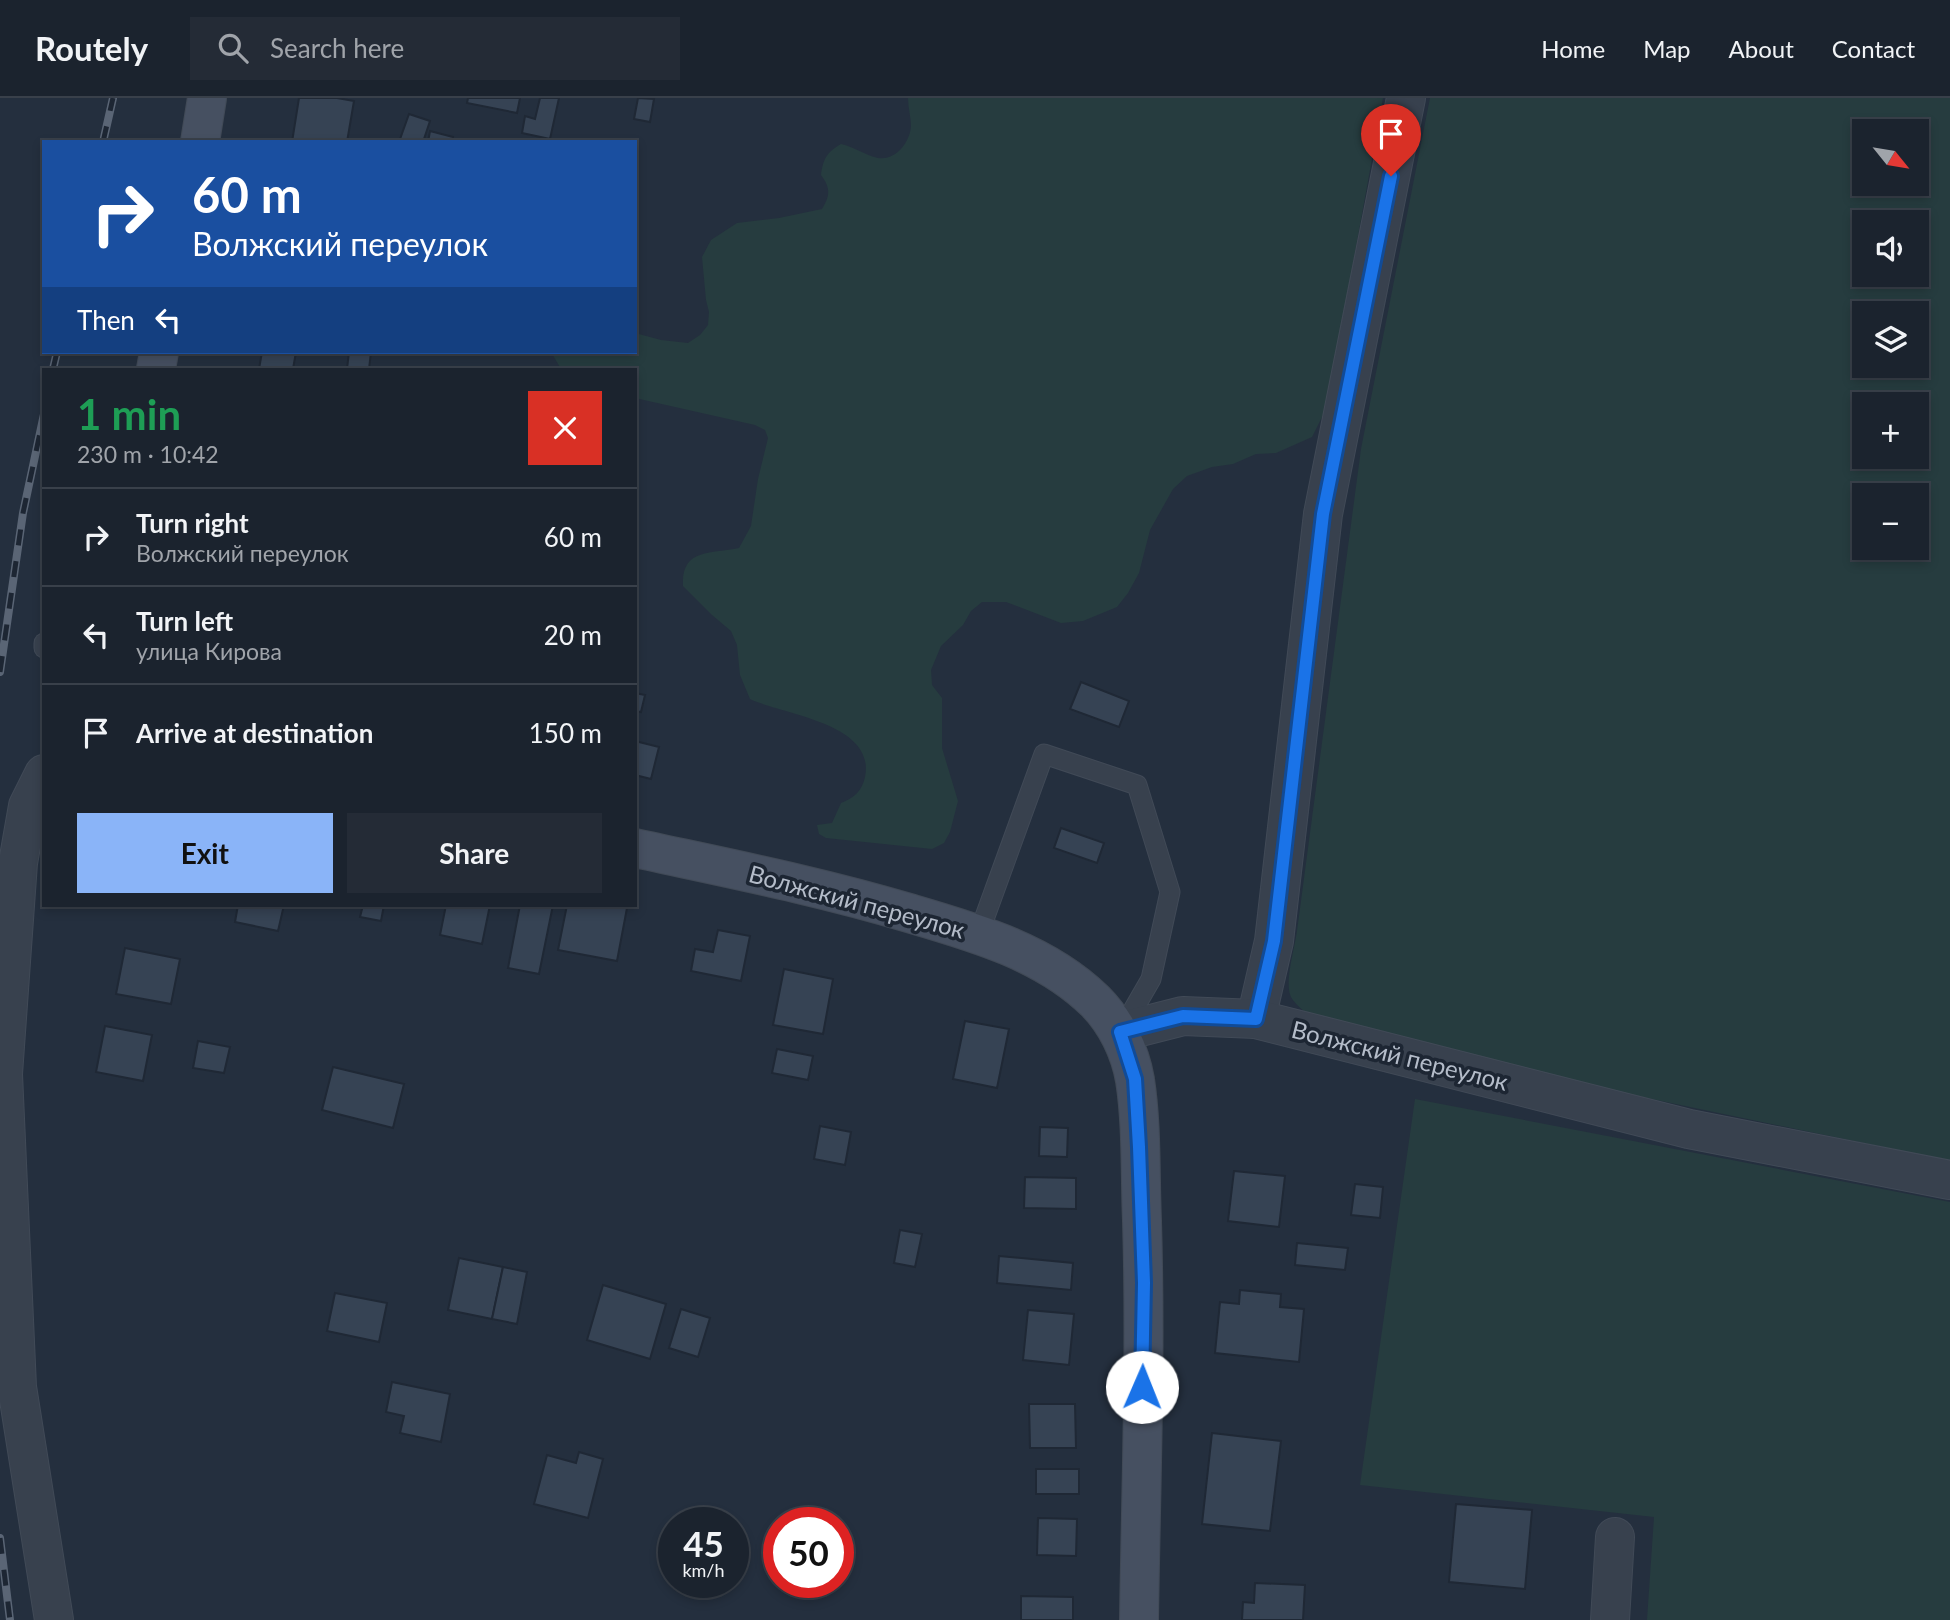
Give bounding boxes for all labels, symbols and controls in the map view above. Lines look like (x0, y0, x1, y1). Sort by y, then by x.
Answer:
search box (190, 17, 680, 80)
text: Routely (35, 28, 148, 68)
icon: search (214, 29, 252, 67)
text: Search here (270, 32, 404, 64)
text: Home (1541, 34, 1605, 63)
text: Map (1643, 34, 1691, 63)
text: About (1729, 34, 1794, 63)
text: Contact (1832, 34, 1915, 63)
pin (1361, 104, 1421, 176)
icon: arrive (1372, 115, 1410, 153)
north arrow (1852, 119, 1928, 196)
map controls (1852, 119, 1929, 560)
text: 60 m (192, 165, 302, 223)
icon: right (77, 168, 168, 259)
button: sound (1852, 210, 1929, 287)
text: Волжский переулок (192, 224, 488, 263)
icon: left (149, 301, 187, 339)
button: layers (1852, 301, 1929, 378)
text: Then (77, 304, 135, 336)
text: 1 min (77, 389, 181, 439)
button: close (528, 391, 602, 465)
button: + (1852, 392, 1929, 469)
text: 230 m · 10:42 (77, 440, 219, 468)
button: − (1852, 483, 1929, 560)
text: Turn right (136, 507, 249, 539)
icon: right (77, 518, 115, 556)
text: 60 m (544, 521, 602, 553)
text: Волжский переулок (136, 539, 349, 567)
text: Turn left (136, 605, 233, 637)
icon: left (77, 616, 115, 654)
text: 20 m (544, 619, 602, 651)
text: улица Кирова (136, 637, 282, 665)
icon: arrive (77, 714, 115, 752)
text: Arrive at destination (136, 717, 373, 749)
text: 150 m (529, 717, 602, 749)
button: Exit (77, 813, 333, 893)
button: Share (347, 813, 602, 893)
street label: Волжский переулок (746, 858, 969, 944)
street label: Волжский переулок (1289, 1014, 1512, 1096)
position arrow (1105, 1350, 1179, 1424)
speed limit sign: 50 (763, 1507, 854, 1598)
text: 45 (683, 1522, 724, 1564)
text: km/h (682, 1559, 725, 1581)

